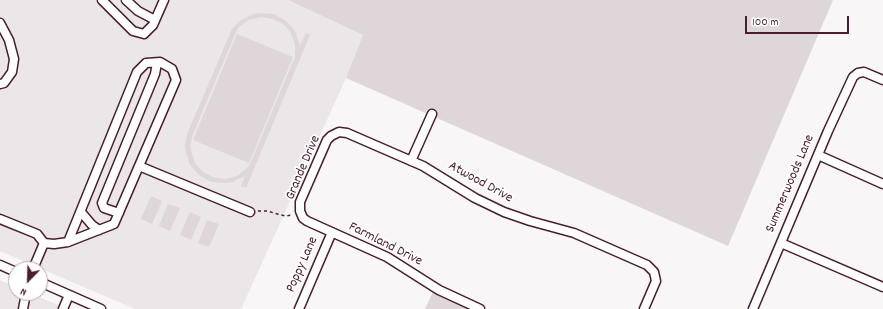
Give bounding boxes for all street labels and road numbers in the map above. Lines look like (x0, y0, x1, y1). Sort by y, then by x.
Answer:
street label: Summerwoods Lane (763, 132, 819, 236)
street label: Grande Drive (283, 133, 325, 203)
street label: Atwood Drive (445, 158, 515, 208)
street label: Farmland Drive (345, 219, 425, 271)
street label: Poppy Lane (283, 235, 323, 295)

